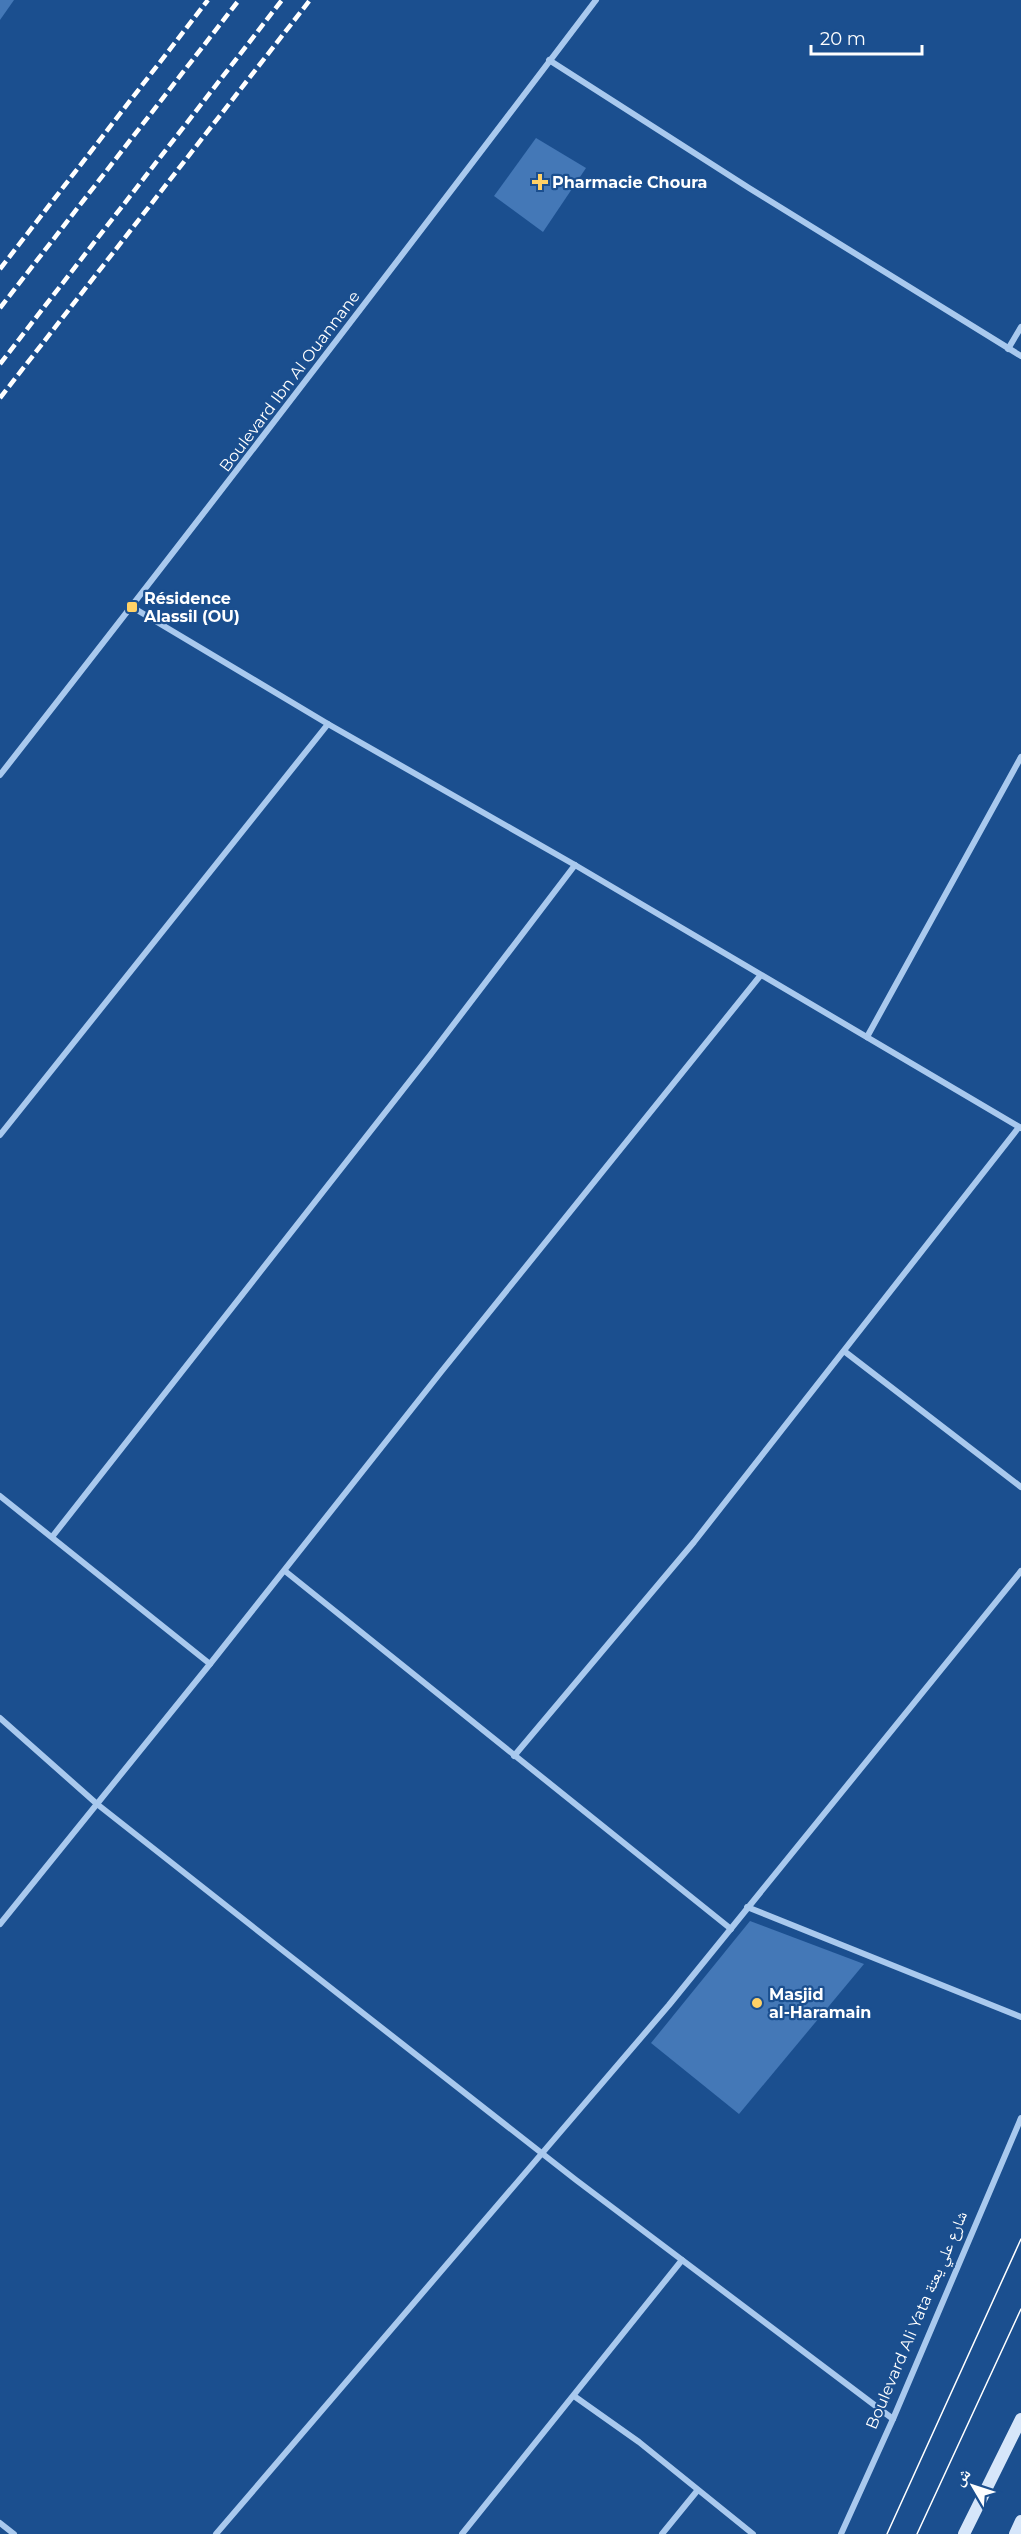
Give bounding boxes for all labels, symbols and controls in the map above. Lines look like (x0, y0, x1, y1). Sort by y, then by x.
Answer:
scale bar (811, 18, 922, 56)
text: 20 m (820, 28, 866, 50)
place label: Pharmacie Choura (552, 173, 707, 192)
marker: Pharmacie Choura (533, 175, 547, 189)
street label: Boulevard Ibn Al Ouannane (215, 287, 364, 475)
place label: Résidence Alassil (OU) (143, 589, 240, 626)
marker: Résidence Alassil (OU) (125, 600, 139, 614)
place label: Masjid al-Haramain (769, 1985, 871, 2022)
marker: Masjid al-Haramain (750, 1996, 764, 2010)
street label: Boulevard Ali Yata شارع علي يعتة (862, 2208, 974, 2433)
north arrow (943, 2456, 1003, 2516)
text: ش (949, 2464, 974, 2489)

